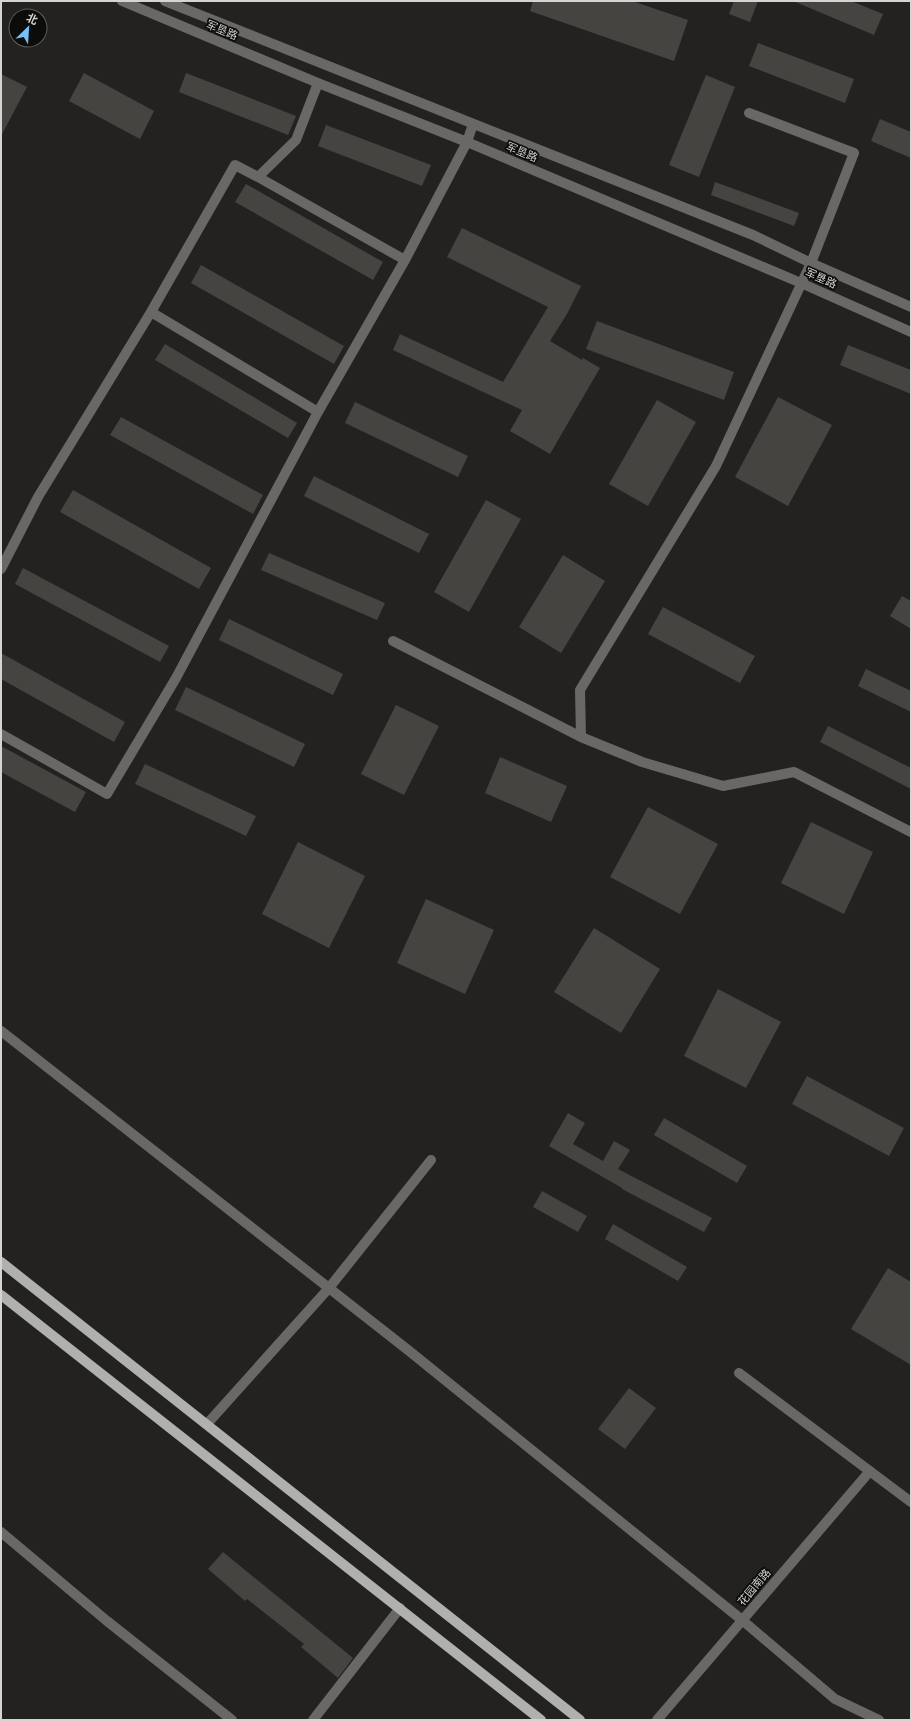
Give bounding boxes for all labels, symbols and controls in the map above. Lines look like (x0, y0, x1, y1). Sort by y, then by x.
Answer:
north arrow (8, 8, 48, 48)
text: 北 (25, 11, 40, 27)
street label: 军垦路 (204, 18, 240, 42)
street label: 军垦路 (504, 140, 540, 164)
street label: 军垦路 (803, 266, 839, 290)
street label: 花园南路 (735, 1566, 773, 1608)

